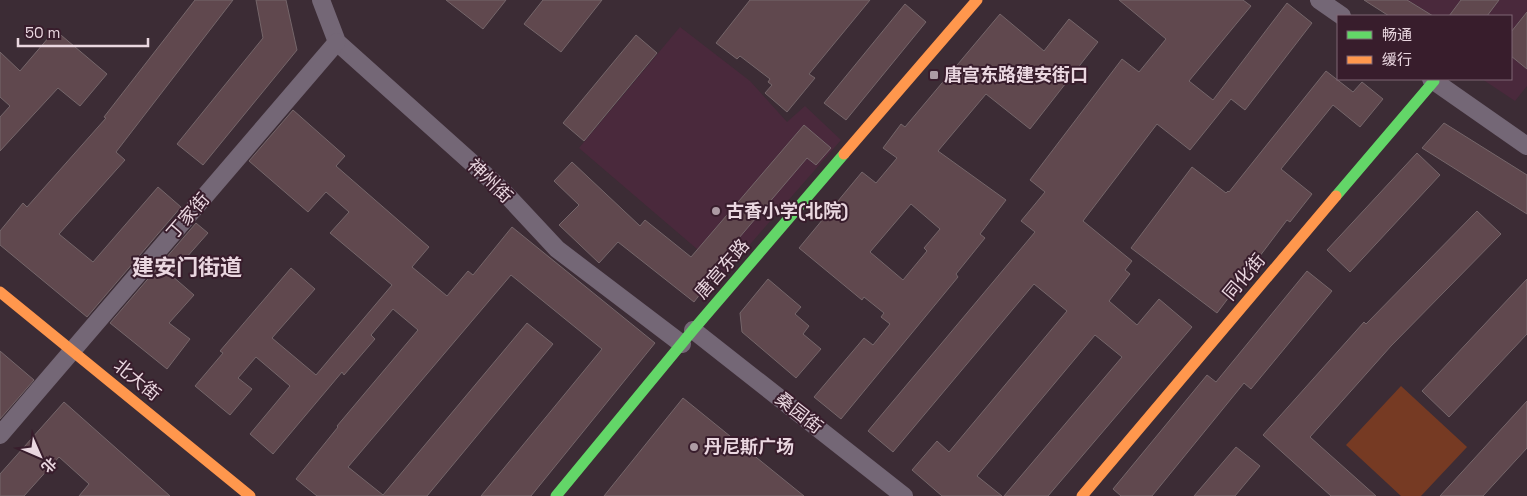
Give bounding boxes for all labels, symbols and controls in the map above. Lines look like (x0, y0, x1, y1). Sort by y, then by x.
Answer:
scale bar (18, 15, 148, 47)
legend (1337, 15, 1512, 80)
text: 50 m (25, 23, 60, 42)
text: 畅通 (1382, 25, 1412, 44)
text: 缓行 (1382, 50, 1412, 69)
place label: 唐宫东路建安街口 (944, 63, 1088, 86)
marker: 唐宫东路建安街口 (928, 69, 940, 81)
street label: 神州街 (463, 154, 518, 208)
street label: 丁家街 (161, 188, 214, 244)
place label: 古香小学(北院) (726, 199, 848, 222)
marker: 古香小学(北院) (710, 205, 722, 217)
street label: 唐宫东路 (689, 234, 754, 303)
street label: 同化街 (1217, 249, 1270, 305)
district label: 建安门街道 (132, 253, 242, 281)
street label: 北大街 (109, 354, 166, 406)
street label: 桑园街 (771, 387, 828, 438)
north arrow (15, 431, 65, 481)
place label: 丹尼斯广场 (704, 435, 794, 458)
marker: 丹尼斯广场 (688, 441, 700, 453)
text: 北 (38, 454, 61, 477)

